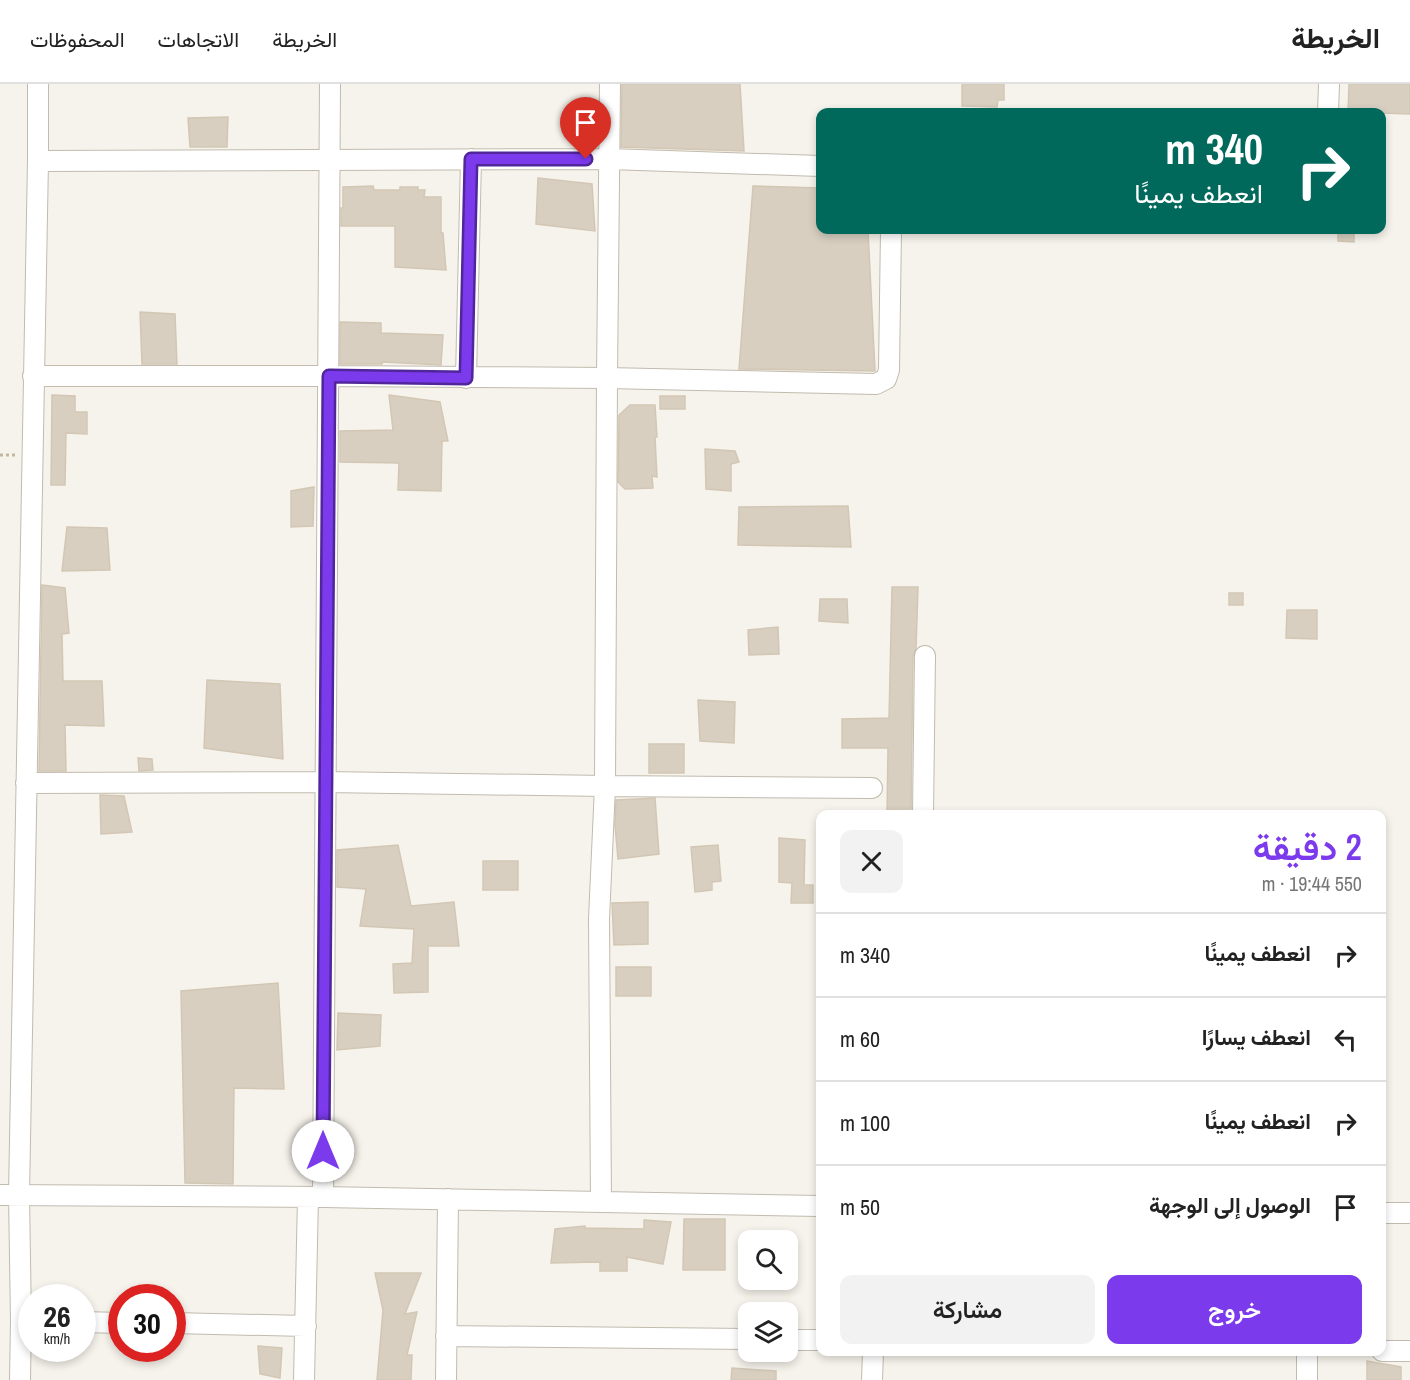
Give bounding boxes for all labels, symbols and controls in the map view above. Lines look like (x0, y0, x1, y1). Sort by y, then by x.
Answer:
text: الخريطة (1291, 19, 1380, 57)
text: المحفوظات (30, 25, 125, 54)
text: الاتجاهات (158, 25, 239, 54)
text: الخريطة (272, 25, 337, 54)
pin (560, 97, 611, 159)
icon: arrive (569, 106, 602, 139)
text: 340 m (1165, 121, 1263, 177)
icon: right (1284, 132, 1362, 210)
text: انعطف يمينًا (1134, 175, 1263, 211)
text: 2 دقيقة (1253, 823, 1362, 871)
button: close (840, 830, 903, 893)
text: 550 m · 19:44 (1262, 870, 1362, 897)
text: انعطف يمينًا (1205, 938, 1311, 968)
icon: right (1329, 939, 1362, 972)
text: 340 m (840, 940, 890, 970)
text: انعطف يسارًا (1202, 1022, 1311, 1052)
icon: left (1329, 1023, 1362, 1056)
text: 60 m (840, 1024, 880, 1054)
text: انعطف يمينًا (1205, 1106, 1311, 1136)
icon: right (1329, 1107, 1362, 1140)
text: 100 m (840, 1108, 890, 1138)
position arrow (291, 1119, 355, 1183)
text: الوصول إلى الوجهة (1149, 1190, 1311, 1220)
icon: arrive (1329, 1191, 1362, 1224)
text: 50 m (840, 1192, 880, 1222)
map controls (738, 1230, 798, 1362)
button: search (738, 1230, 798, 1290)
button: مشاركة (840, 1275, 1095, 1344)
button: خروج (1107, 1275, 1362, 1344)
speed limit sign: 30 (108, 1284, 186, 1362)
text: 26 (43, 1296, 71, 1336)
button: layers (738, 1302, 798, 1362)
text: km/h (44, 1328, 70, 1349)

